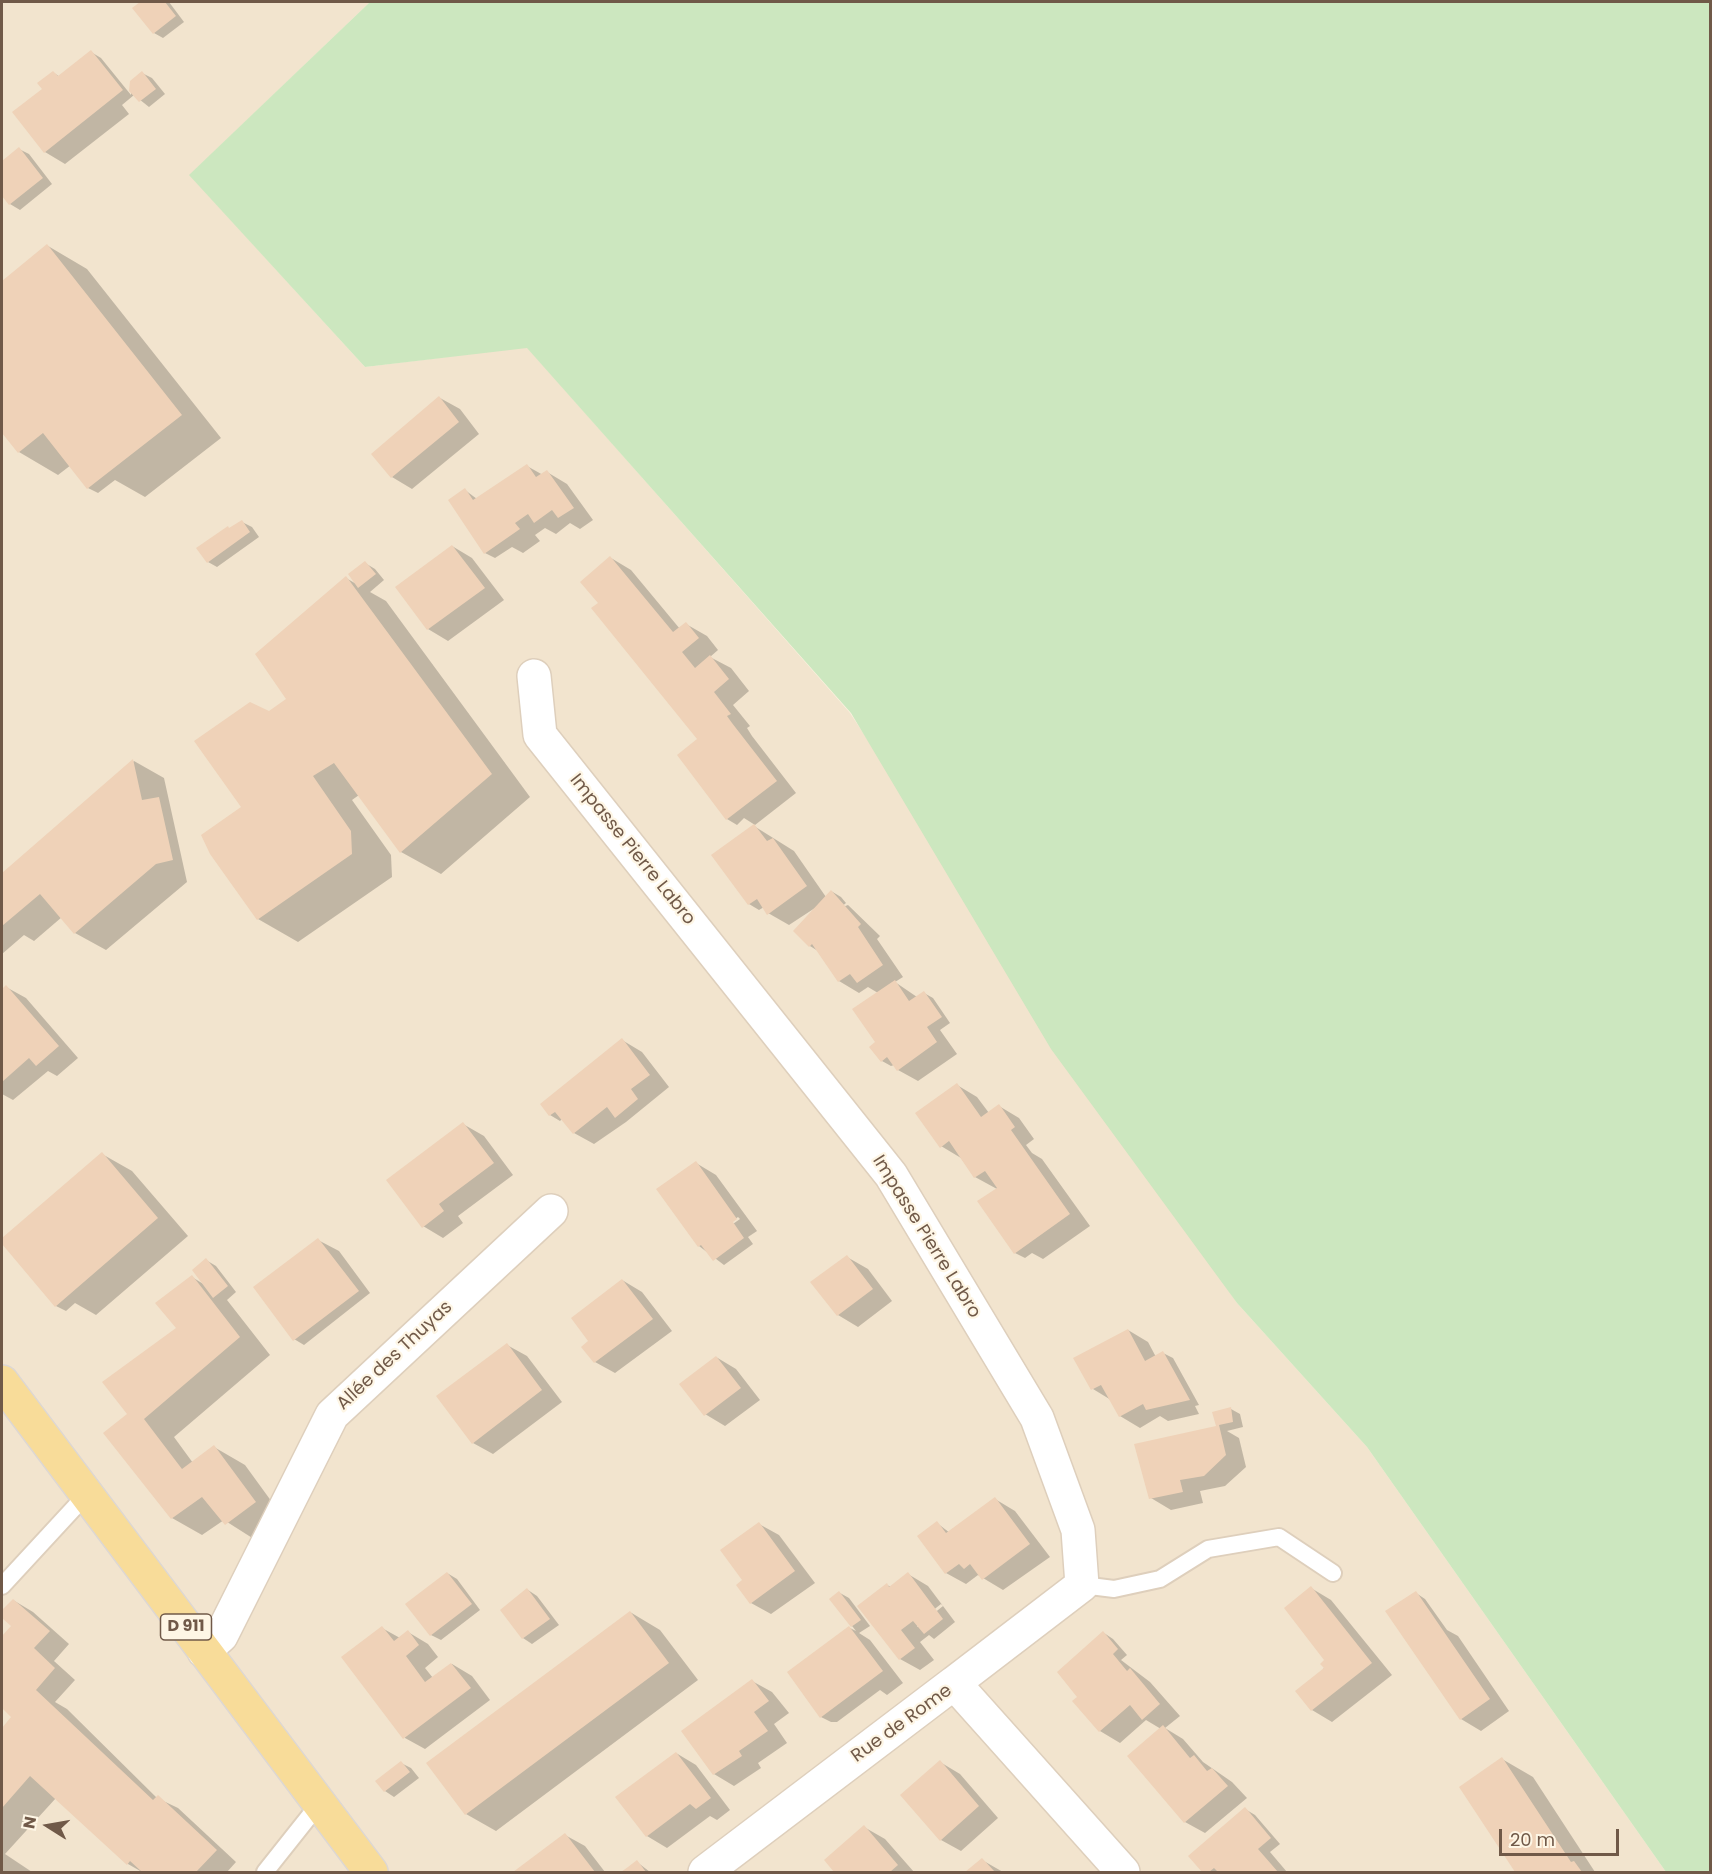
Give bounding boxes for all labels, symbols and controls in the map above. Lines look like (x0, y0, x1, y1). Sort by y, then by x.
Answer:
street label: Impasse Pierre Labro (565, 770, 699, 930)
street label: Impasse Pierre Labro (867, 1152, 985, 1322)
street label: Allée des Thuyas (333, 1297, 457, 1415)
road number: D 911 (160, 1614, 212, 1640)
street label: Rue de Rome (848, 1680, 956, 1768)
north arrow (18, 1796, 78, 1856)
text: N (17, 1814, 42, 1831)
scale bar (1502, 1817, 1622, 1855)
text: 20 m (1510, 1827, 1555, 1852)

